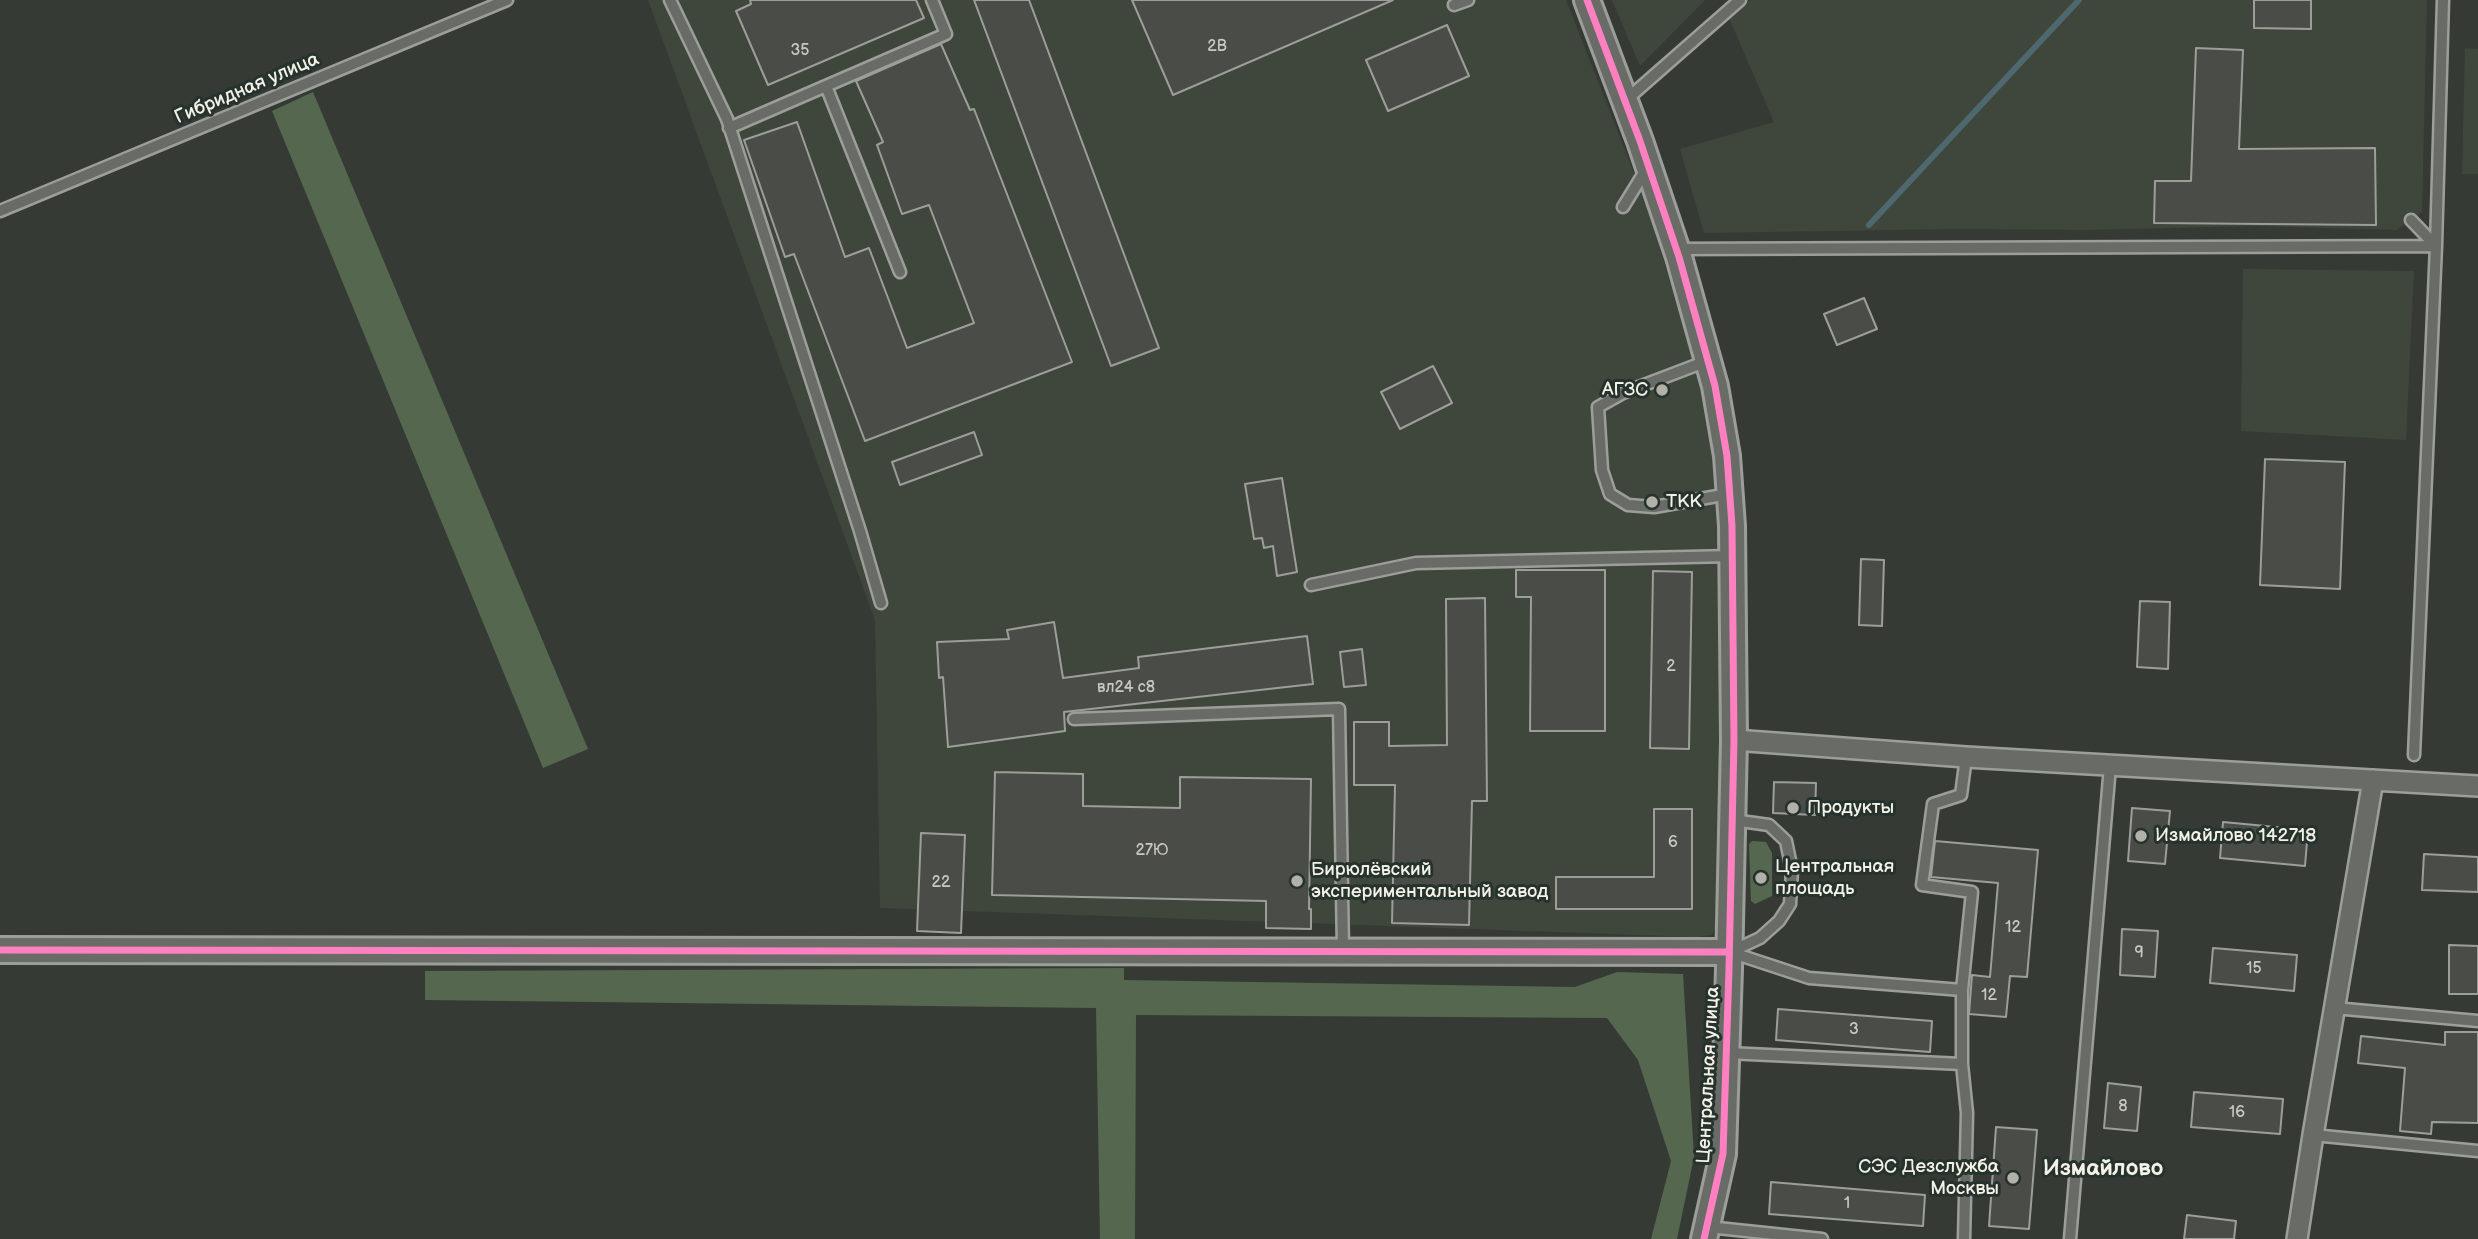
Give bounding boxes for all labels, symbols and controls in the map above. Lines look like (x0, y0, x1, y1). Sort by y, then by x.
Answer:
house number: 2В (1207, 37, 1227, 57)
house number: 35 (790, 41, 810, 61)
street label: Гибридная улица (171, 48, 323, 130)
place label: АГЗС (1602, 379, 1648, 401)
marker: АГЗС (1654, 382, 1670, 398)
place label: ТКК (1666, 491, 1702, 513)
marker: ТКК (1644, 494, 1660, 510)
house number: 2 (1666, 657, 1676, 677)
house number: вл24 с8 (1097, 678, 1155, 698)
place label: Продукты (1807, 797, 1894, 819)
marker: Продукты (1785, 800, 1801, 816)
place label: Измайлово 142718 (2155, 825, 2316, 847)
marker: Измайлово 142718 (2133, 828, 2149, 844)
house number: 6 (1668, 833, 1678, 853)
house number: 27Ю (1136, 841, 1168, 861)
place label: Центральная площадь (1775, 856, 1894, 900)
place label: Бирюлёвский экспериментальный завод (1311, 859, 1548, 903)
marker: Центральная площадь (1753, 870, 1769, 886)
house number: 22 (932, 873, 950, 893)
marker: Бирюлёвский экспериментальный завод (1289, 873, 1305, 889)
house number: 12 (2005, 918, 2021, 938)
house number: 9 (2134, 943, 2144, 963)
house number: 15 (2246, 959, 2262, 979)
street label: Центральная улица (1693, 986, 1725, 1164)
house number: 12 (1981, 986, 1997, 1006)
house number: 3 (1849, 1020, 1859, 1040)
house number: 8 (2118, 1097, 2128, 1117)
house number: 16 (2229, 1103, 2245, 1123)
district label: Измайлово (2043, 1155, 2163, 1183)
place label: СЭС Дезслужба Москвы (1858, 1156, 1999, 1200)
marker: СЭС Дезслужба Москвы (2005, 1170, 2021, 1186)
house number: 1 (1844, 1194, 1850, 1214)

